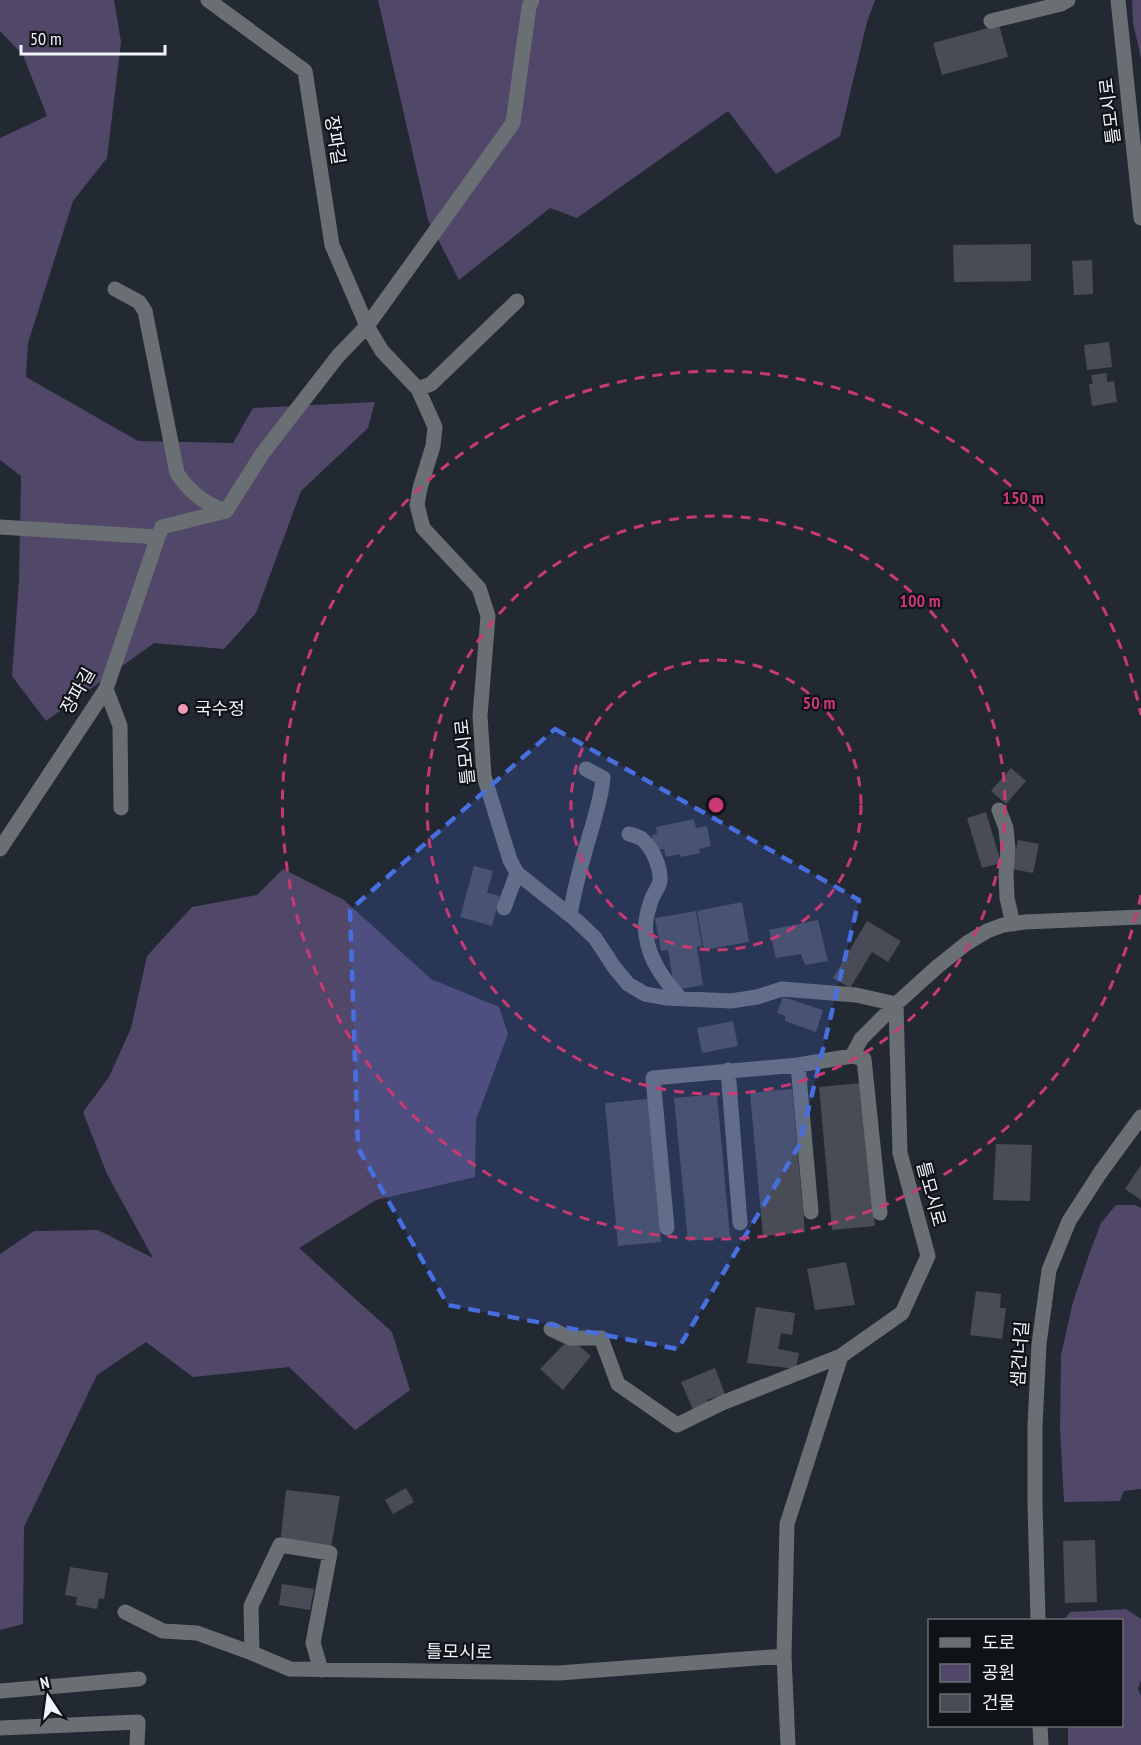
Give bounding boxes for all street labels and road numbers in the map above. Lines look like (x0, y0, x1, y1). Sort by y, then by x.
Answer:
street label: 틀모시로 (1094, 77, 1125, 145)
street label: 장파길 (320, 114, 351, 166)
street label: 장파길 (55, 663, 100, 718)
street label: 틀모시로 (450, 718, 479, 786)
street label: 틀모시로 (912, 1159, 951, 1229)
street label: 샘건너길 (1006, 1320, 1033, 1388)
street label: 틀모시로 (426, 1639, 492, 1664)

